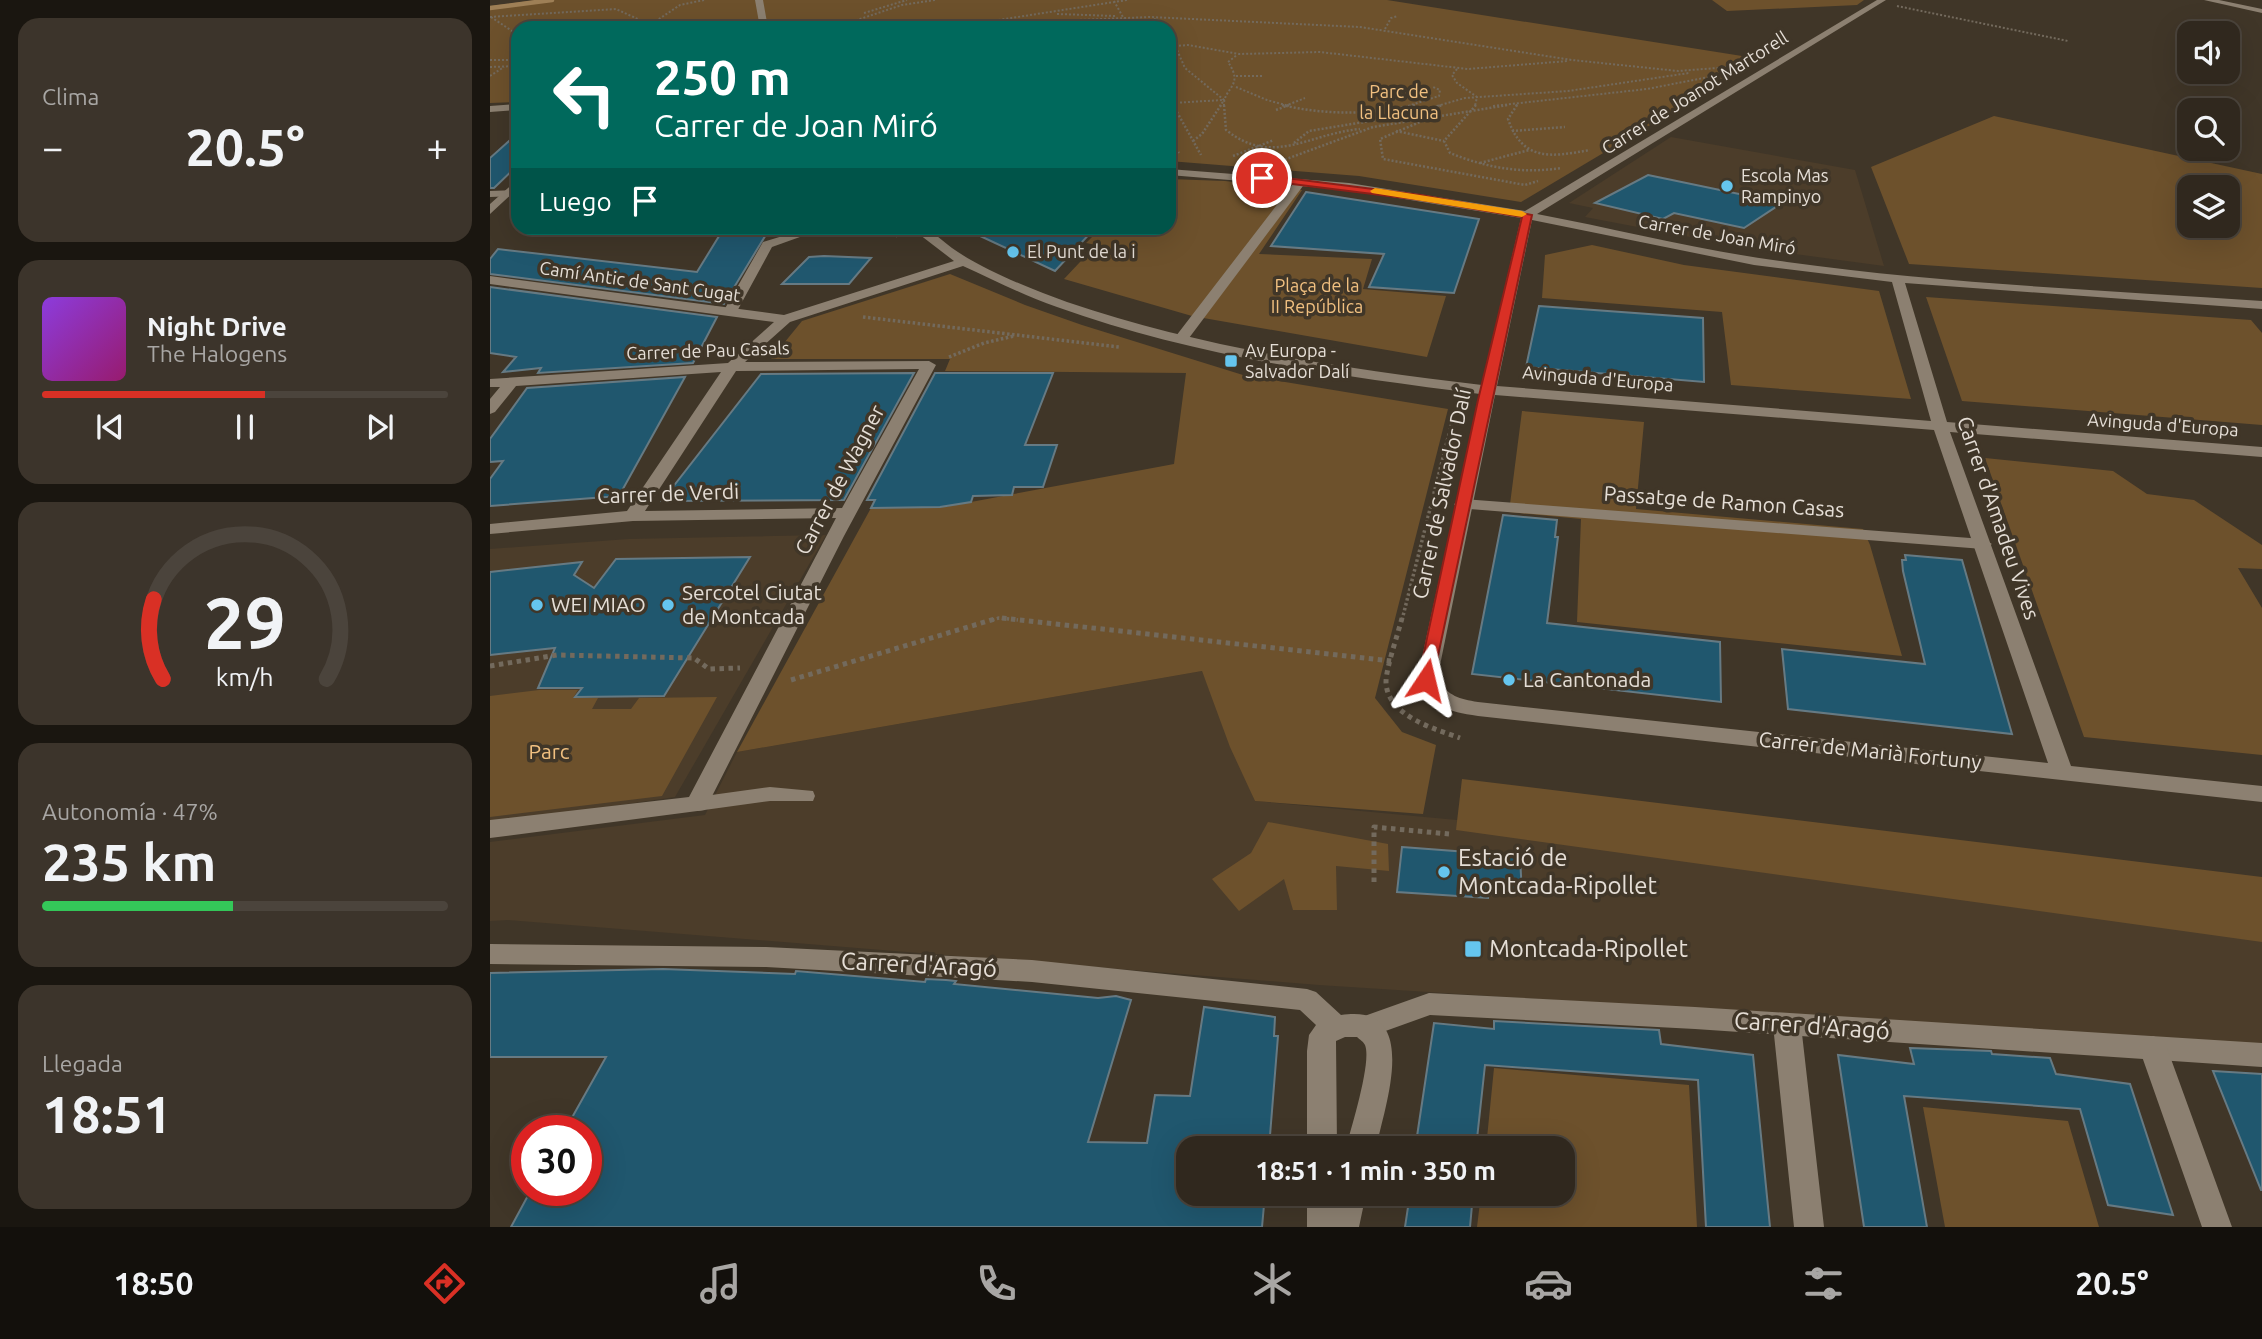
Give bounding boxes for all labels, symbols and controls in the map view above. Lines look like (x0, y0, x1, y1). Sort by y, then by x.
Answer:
map controls (2177, 21, 2240, 238)
button: sound (2177, 21, 2240, 84)
street label: Carrer de Joanot Martorell (1598, 26, 1791, 158)
icon: left (539, 49, 630, 140)
text: 250 m (654, 49, 791, 104)
park label: Parc de la Llacuna (1359, 81, 1439, 122)
text: Clima (42, 84, 99, 109)
button: search (2177, 98, 2240, 161)
text: Carrer de Joan Miró (654, 107, 938, 143)
text: 20.5° (185, 118, 305, 176)
text: − (42, 126, 63, 168)
text: + (427, 126, 448, 168)
pin (1232, 148, 1292, 208)
icon: arrive (1243, 159, 1281, 197)
place label: Escola Mas Rampinyo (1741, 165, 1829, 206)
button: layers (2177, 175, 2240, 238)
marker: Escola Mas Rampinyo (1719, 178, 1735, 194)
icon: arrive (626, 182, 664, 220)
text: Luego (539, 187, 612, 216)
street label: Carrer de Joan Miró (1637, 210, 1798, 258)
place label: El Punt de la i (1027, 241, 1136, 261)
marker: El Punt de la i (1005, 244, 1021, 260)
street label: Camí Antic de Sant Cugat (538, 257, 742, 305)
park label: Plaça de la II República (1271, 275, 1363, 316)
text: Night Drive (147, 312, 287, 341)
street label: Carrer de Pau Casals (626, 337, 790, 363)
place label: Av Europa - Salvador Dalí (1245, 340, 1350, 381)
text: The Halogens (147, 341, 287, 366)
marker: Av Europa - Salvador Dalí (1223, 353, 1239, 369)
street label: Avinguda d'Europa (1522, 361, 1675, 395)
street label: Carrer de Salvador Dalí (1407, 386, 1475, 601)
street label: Carrer de Wagner (790, 401, 889, 558)
icon: previous (91, 408, 129, 446)
icon: pause (226, 408, 264, 446)
icon: next (361, 408, 399, 446)
street label: Avinguda d'Europa (2087, 409, 2239, 439)
street label: Carrer d'Amadeu Vives (1953, 413, 2045, 622)
street label: Carrer de Verdi (597, 479, 739, 507)
street label: Passatge de Ramon Casas (1603, 481, 1845, 521)
place label: Sercotel Ciutat de Montcada (682, 580, 822, 628)
text: 29 (204, 582, 286, 664)
place label: WEI MIAO (551, 592, 646, 616)
marker: WEI MIAO (529, 597, 545, 613)
marker: Sercotel Ciutat de Montcada (660, 597, 676, 613)
position arrow (1389, 643, 1463, 717)
text: km/h (216, 663, 274, 691)
place label: La Cantonada (1523, 667, 1651, 691)
marker: La Cantonada (1501, 672, 1517, 688)
street label: Carrer de Marià Fortuny (1758, 726, 1983, 774)
park label: Parc (529, 739, 570, 763)
text: Autonomía · 47% (42, 799, 218, 824)
text: 235 km (42, 833, 216, 891)
place label: Estació de Montcada-Ripollet (1458, 844, 1657, 899)
marker: Estació de Montcada-Ripollet (1436, 864, 1452, 880)
place label: Montcada-Ripollet (1489, 935, 1688, 962)
marker: Montcada-Ripollet (1463, 939, 1483, 959)
street label: Carrer d'Aragó (840, 947, 998, 982)
street label: Carrer d'Aragó (1733, 1007, 1891, 1044)
text: Llegada (42, 1051, 123, 1076)
text: 18:51 (42, 1085, 172, 1143)
speed limit sign: 30 (511, 1115, 602, 1206)
text: 18:51 · 1 min · 350 m (1255, 1156, 1496, 1185)
icon: directions (420, 1259, 469, 1308)
icon: music (696, 1259, 745, 1308)
icon: phone (972, 1259, 1021, 1308)
icon: climate (1248, 1259, 1297, 1308)
icon: car (1524, 1259, 1573, 1308)
icon: filters (1799, 1259, 1848, 1308)
text: 18:50 (113, 1265, 193, 1301)
text: 20.5° (2075, 1265, 2148, 1301)

